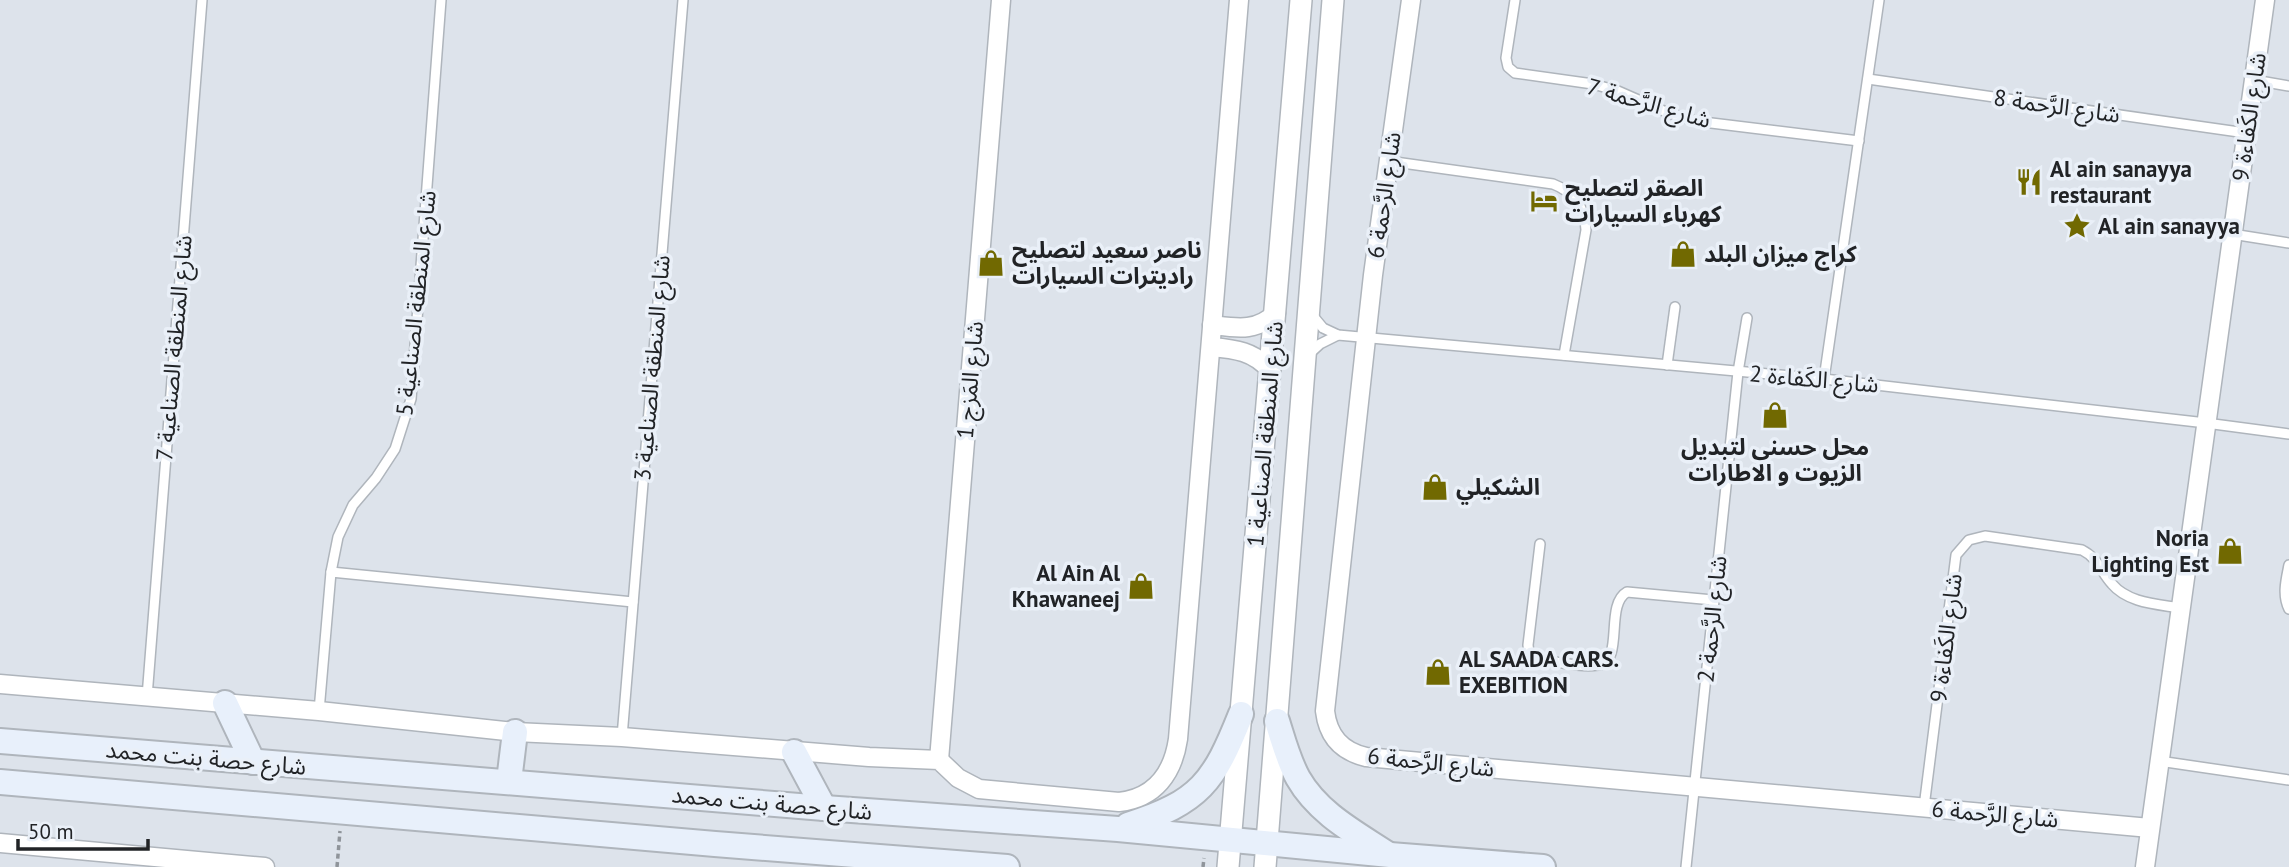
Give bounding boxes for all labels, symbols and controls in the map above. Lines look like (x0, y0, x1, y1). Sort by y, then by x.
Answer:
street label: شارع الكَفاءة 9 (2225, 51, 2275, 184)
street label: شارع الرَّحمة 7 (1583, 71, 1714, 137)
street label: شارع الرَّحمة 8 (1992, 82, 2122, 132)
street label: شارع الرَّحمة 6 (1360, 130, 1410, 260)
place label: Al ain sanayya restaurant (2050, 154, 2192, 209)
restaurant icon: Al ain sanayya restaurant (2014, 167, 2044, 197)
place label: الصقر لتصليح كهرباء السيارات (1565, 173, 1722, 228)
hotel icon: الصقر لتصليح كهرباء السيارات (1529, 186, 1559, 216)
street label: شارع المنطقة الصناعية 5 (389, 189, 445, 417)
place icon: Al ain sanayya (2062, 211, 2092, 241)
place label: Al ain sanayya (2098, 211, 2240, 240)
street label: شارع المنطقة الصناعية 7 (149, 234, 201, 462)
place label: ناصر سعيد لتصليح راديترات السيارات (1012, 235, 1202, 290)
shop icon: كراج ميزان البلد (1668, 239, 1698, 269)
place label: كراج ميزان البلد (1704, 239, 1857, 271)
shop icon: ناصر سعيد لتصليح راديترات السيارات (976, 248, 1006, 278)
street label: شارع المنطقة الصناعية 3 (627, 254, 679, 482)
street label: شارع المَزج 1 (950, 320, 992, 440)
street label: شارع المنطقة الصناعية 1 (1240, 320, 1292, 548)
street label: شارع الكَفاءة 2 (1748, 358, 1880, 402)
shop icon: محل حسنى لتبديل الزيوت و الاطارات (1760, 400, 1790, 430)
place label: محل حسنى لتبديل الزيوت و الاطارات (1681, 432, 1869, 487)
shop icon: الشكيلي (1420, 472, 1450, 502)
place label: الشكيلي (1456, 472, 1540, 505)
place label: Noria Lighting Est (2091, 523, 2209, 578)
shop icon: Noria Lighting Est (2215, 536, 2245, 566)
street label: شارع الرَّحمة 2 (1690, 554, 1736, 684)
place label: Al Ain Al Khawaneej (1012, 558, 1120, 613)
shop icon: Al Ain Al Khawaneej (1126, 571, 1156, 601)
street label: شارع الكَفاءة 9 (1923, 572, 1971, 704)
place label: AL SAADA CARS. EXEBITION (1459, 644, 1619, 699)
shop icon: AL SAADA CARS. EXEBITION (1423, 657, 1453, 687)
street label: شارع حصة بنت محمد (104, 734, 308, 784)
street label: شارع الرَّحمة 6 (1366, 740, 1496, 786)
street label: شارع حصة بنت محمد (670, 779, 874, 829)
street label: شارع الرَّحمة 6 (1930, 794, 2060, 836)
scale bar (18, 808, 147, 852)
text: 50 m (28, 818, 74, 845)

